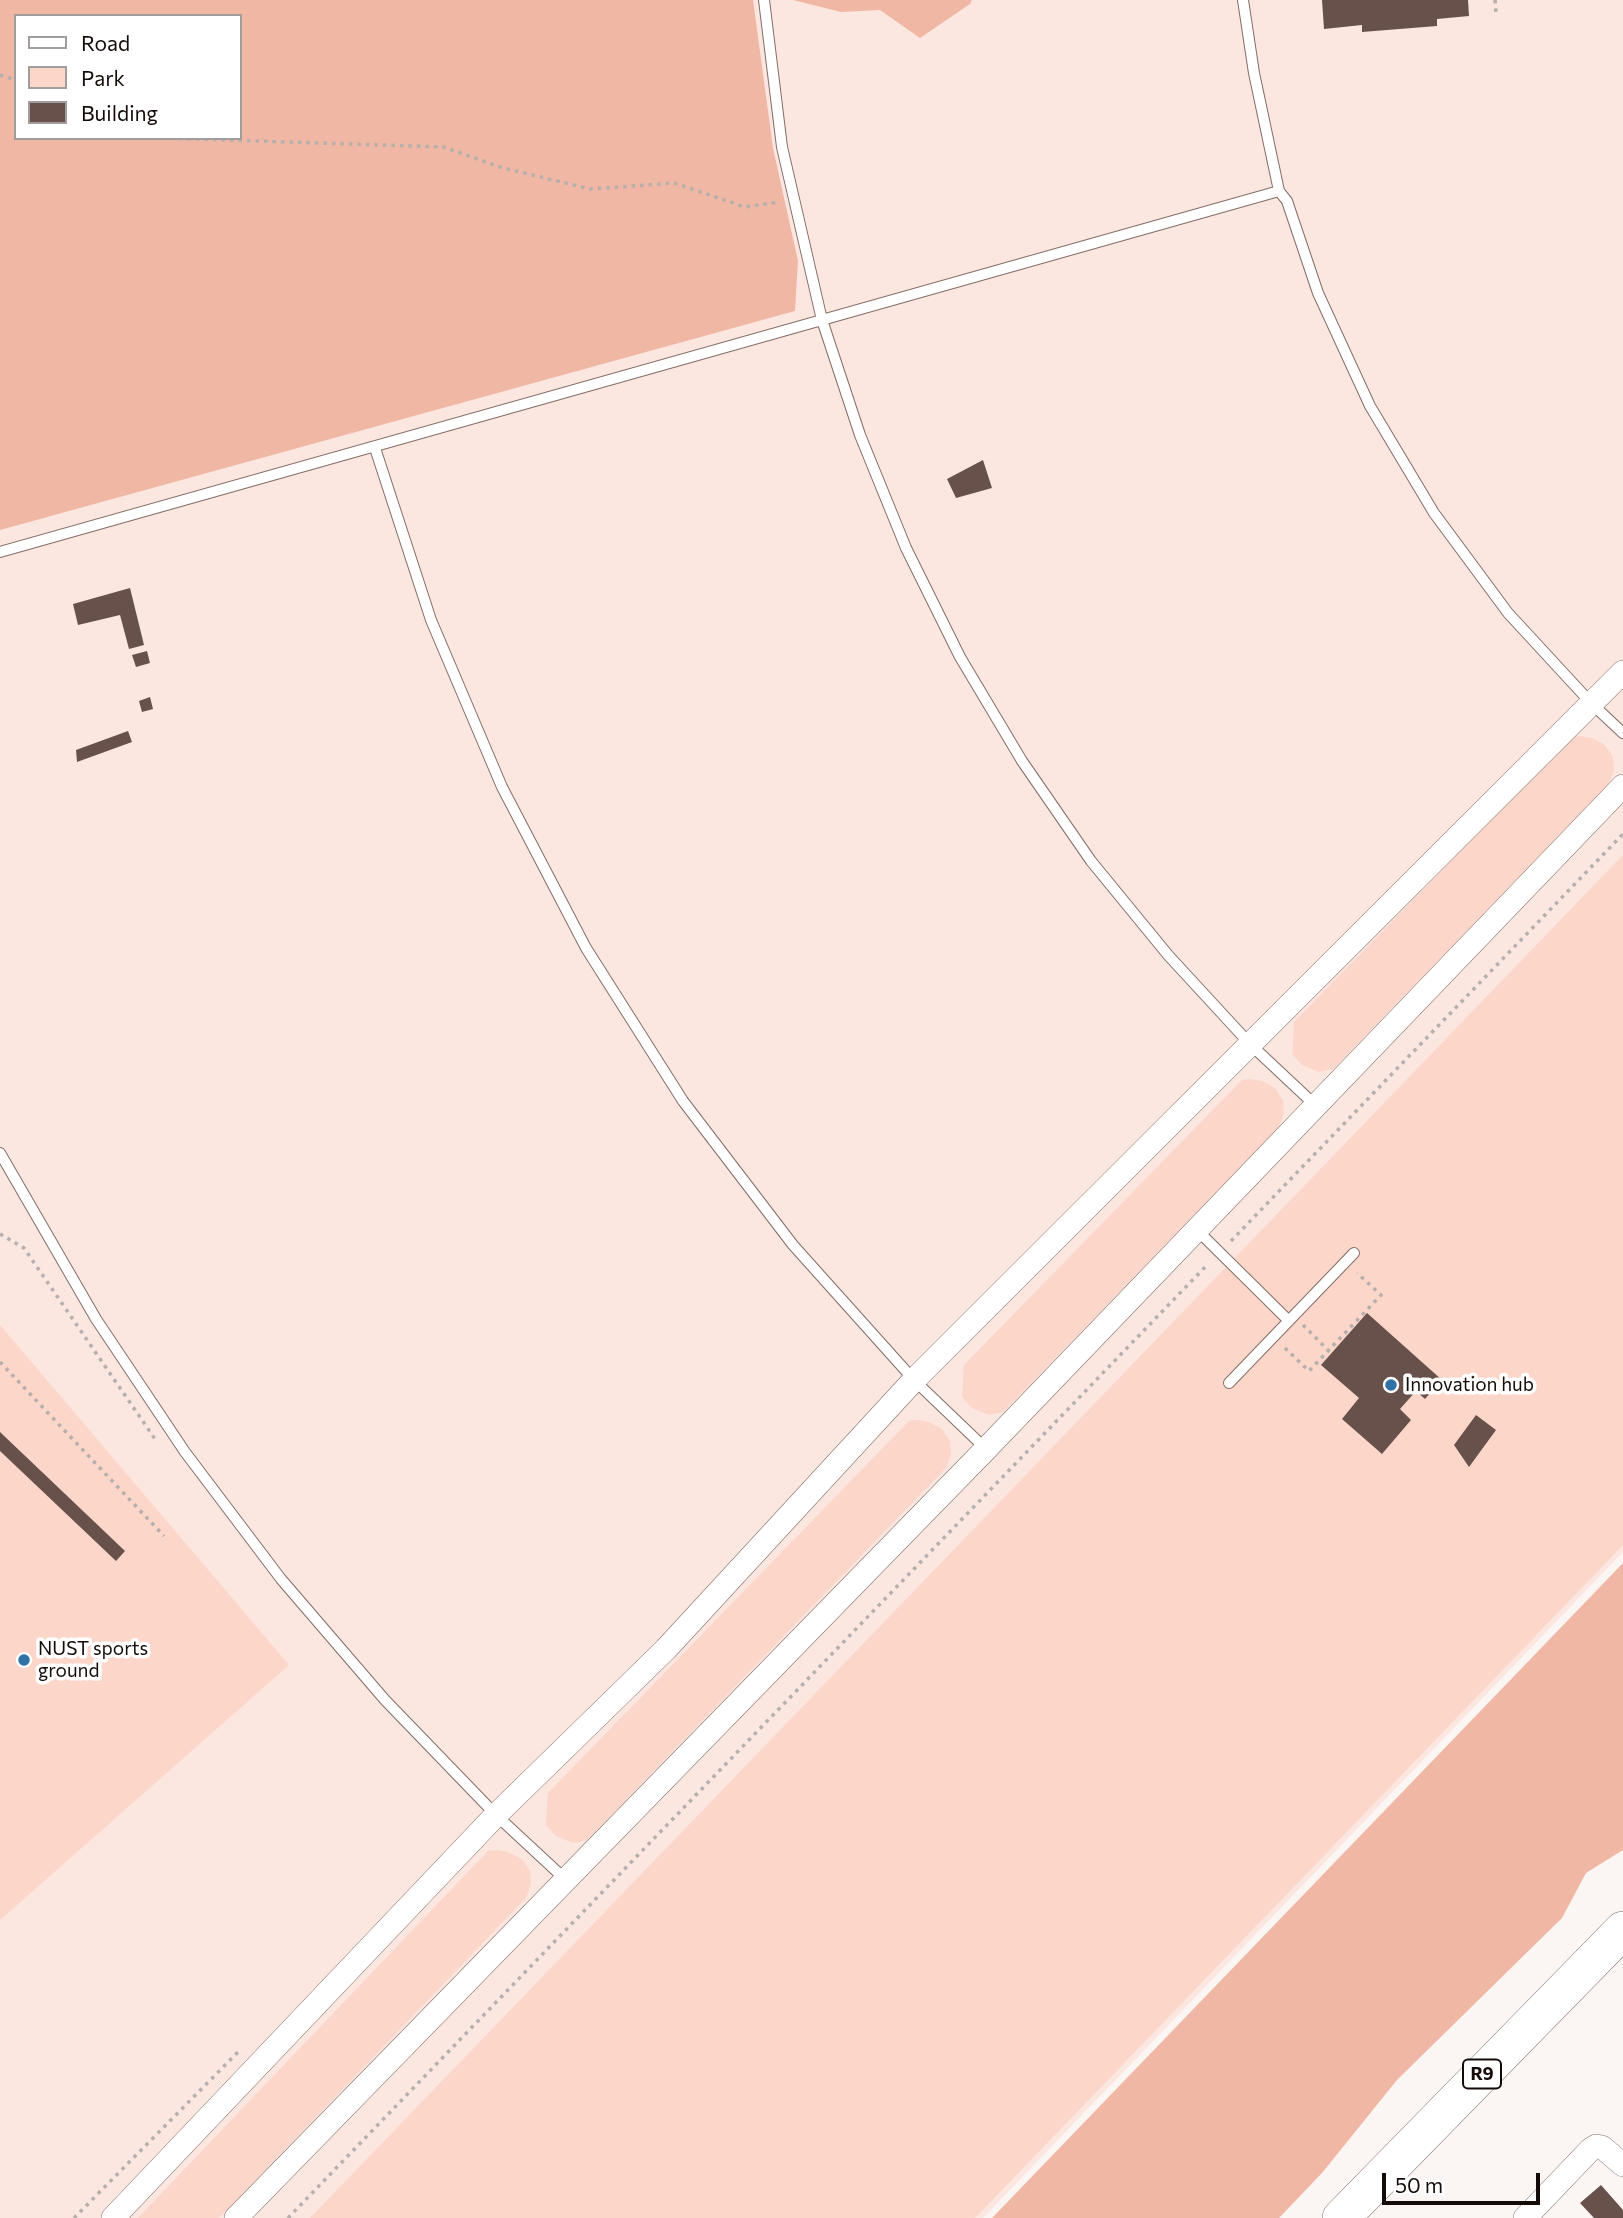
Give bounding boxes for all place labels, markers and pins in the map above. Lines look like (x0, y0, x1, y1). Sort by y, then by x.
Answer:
place label: Innovation hub (1405, 1374, 1534, 1396)
marker: Innovation hub (1383, 1377, 1399, 1393)
place label: NUST sports ground (38, 1638, 148, 1682)
marker: NUST sports ground (16, 1652, 32, 1668)

